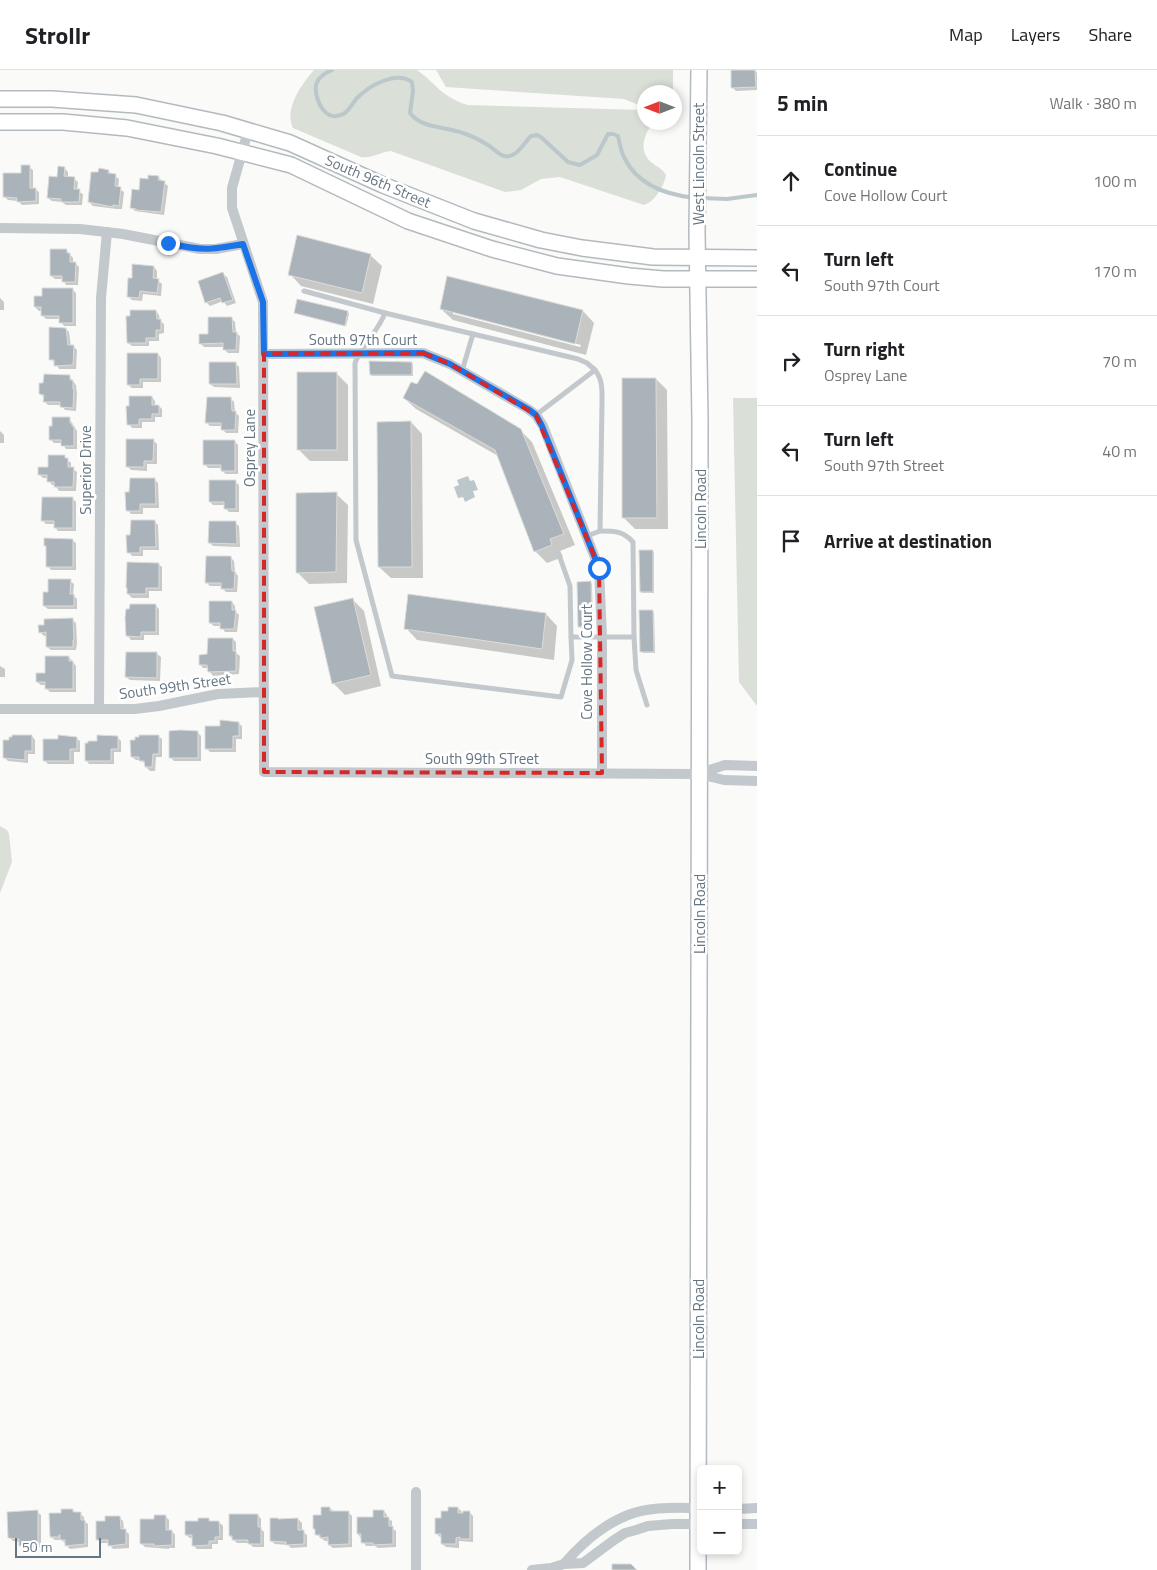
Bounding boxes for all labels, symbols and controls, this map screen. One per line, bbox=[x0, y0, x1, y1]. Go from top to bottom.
text: Strollr bbox=[25, 17, 90, 53]
text: Map bbox=[949, 21, 983, 48]
text: Layers bbox=[1011, 21, 1060, 48]
text: Share bbox=[1088, 21, 1132, 48]
north arrow bbox=[637, 85, 682, 130]
text: 5 min bbox=[777, 87, 828, 119]
text: Walk · 380 m bbox=[1049, 91, 1137, 115]
street label: West Lincoln Street bbox=[687, 102, 710, 225]
street label: South 96th Street bbox=[322, 148, 435, 214]
text: Continue bbox=[824, 154, 897, 183]
icon: ahead bbox=[777, 167, 805, 195]
text: 100 m bbox=[1093, 169, 1137, 193]
text: Cove Hollow Court bbox=[824, 183, 947, 207]
route end bbox=[157, 232, 180, 255]
text: Turn left bbox=[824, 244, 894, 273]
icon: left bbox=[777, 257, 805, 285]
text: 170 m bbox=[1093, 259, 1137, 283]
text: South 97th Court bbox=[824, 273, 940, 297]
street label: South 97th Court bbox=[309, 328, 418, 351]
text: Turn right bbox=[824, 334, 905, 363]
icon: right bbox=[777, 347, 805, 375]
text: 70 m bbox=[1102, 349, 1137, 373]
text: Osprey Lane bbox=[824, 363, 907, 387]
street label: Osprey Lane bbox=[238, 409, 261, 487]
text: Turn left bbox=[824, 424, 894, 453]
street label: Superior Drive bbox=[74, 425, 97, 515]
icon: left bbox=[777, 437, 805, 465]
text: 40 m bbox=[1102, 439, 1137, 463]
text: South 97th Street bbox=[824, 453, 944, 477]
street label: Lincoln Road bbox=[689, 469, 712, 549]
text: Arrive at destination bbox=[824, 526, 992, 555]
icon: arrive bbox=[777, 527, 805, 555]
route start bbox=[588, 557, 611, 580]
street label: Cove Hollow Court bbox=[575, 603, 598, 720]
street label: South 99th Street bbox=[118, 667, 233, 705]
street label: South 99th STreet bbox=[425, 747, 540, 770]
street label: Lincoln Road bbox=[688, 874, 711, 954]
street label: Lincoln Road bbox=[687, 1279, 710, 1359]
map controls bbox=[697, 1465, 742, 1555]
button: + bbox=[697, 1465, 742, 1510]
button: − bbox=[697, 1510, 742, 1555]
scale bar bbox=[15, 1535, 101, 1558]
text: 50 m bbox=[22, 1536, 52, 1557]

